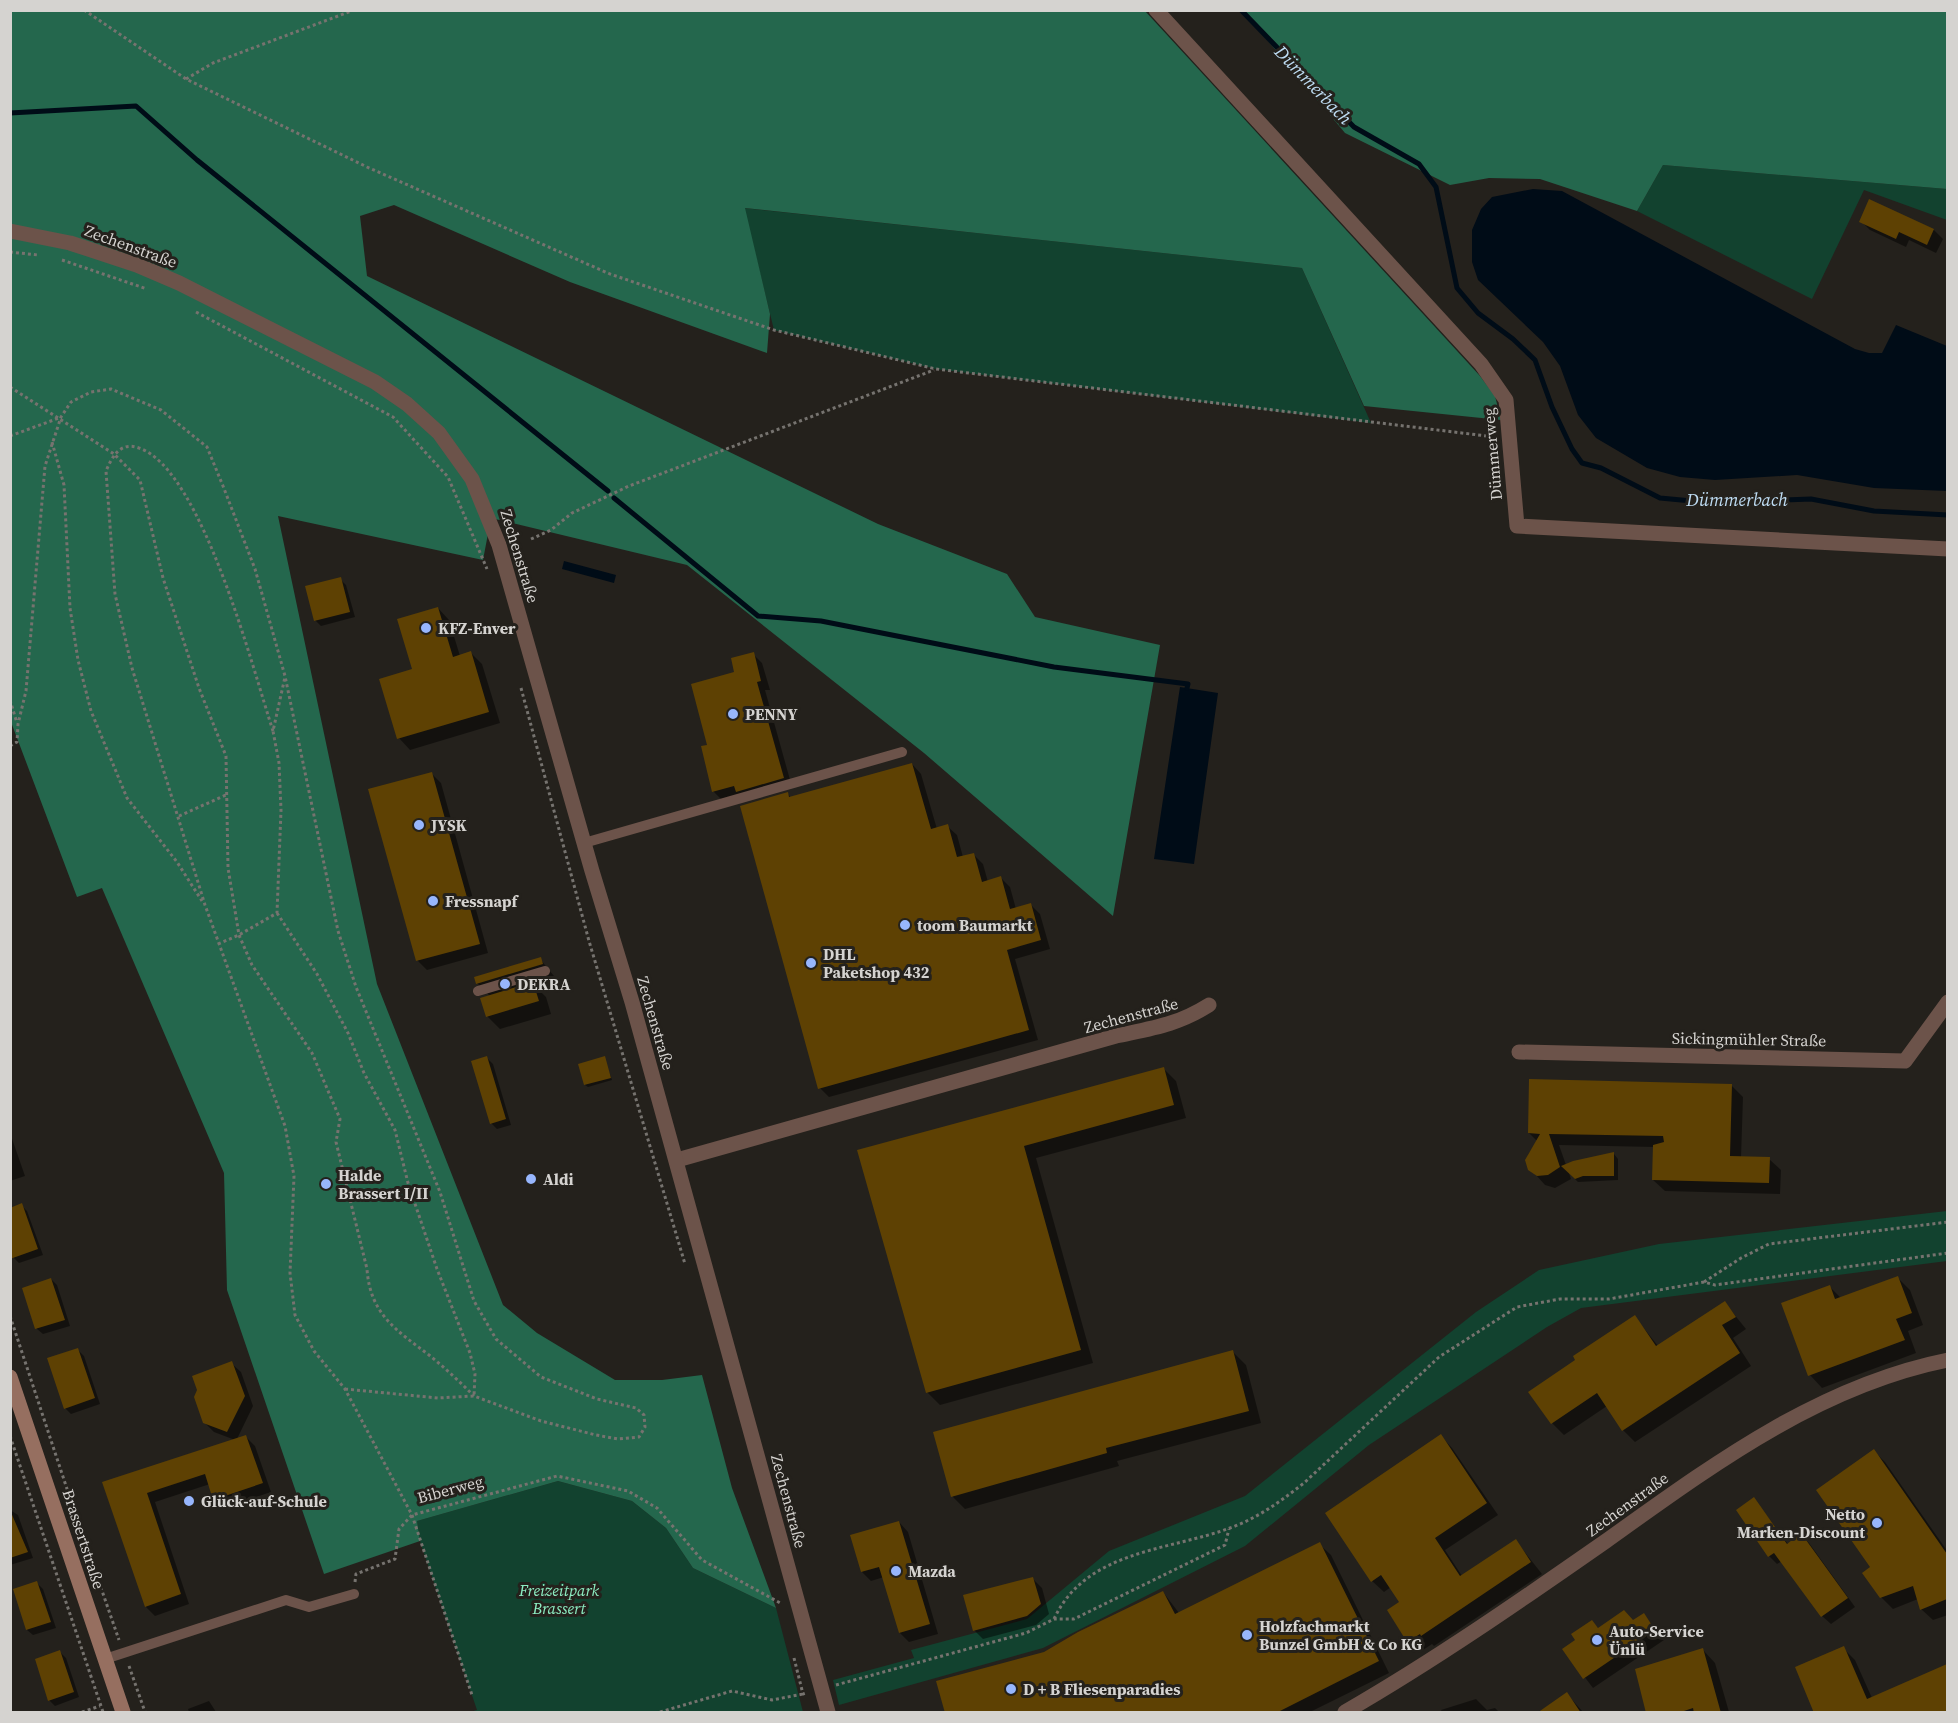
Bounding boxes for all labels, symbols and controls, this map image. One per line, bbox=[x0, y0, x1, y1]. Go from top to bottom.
water label: Dümmerbach bbox=[1268, 39, 1358, 130]
street label: Zechenstraße bbox=[82, 219, 180, 273]
street label: Dümmerweg bbox=[1477, 407, 1507, 501]
water label: Dümmerbach bbox=[1685, 487, 1788, 512]
street label: Zechenstraße bbox=[495, 507, 545, 605]
place label: KFZ-Enver bbox=[438, 617, 516, 639]
marker: KFZ-Enver bbox=[419, 621, 433, 635]
place label: PENNY bbox=[745, 703, 797, 725]
marker: PENNY bbox=[726, 707, 740, 721]
place label: JYSK bbox=[430, 814, 468, 836]
marker: JYSK bbox=[412, 818, 426, 832]
place label: Fressnapf bbox=[445, 890, 519, 912]
marker: Fressnapf bbox=[426, 894, 440, 908]
place label: toom Baumarkt bbox=[917, 914, 1033, 936]
marker: toom Baumarkt bbox=[898, 918, 912, 932]
place label: DHL Paketshop 432 bbox=[823, 943, 930, 983]
marker: DHL Paketshop 432 bbox=[804, 956, 818, 970]
place label: DEKRA bbox=[517, 973, 571, 995]
street label: Zechenstraße bbox=[632, 974, 680, 1072]
marker: DEKRA bbox=[498, 977, 512, 991]
street label: Zechenstraße bbox=[1082, 992, 1180, 1038]
street label: Sickingmühler Straße bbox=[1672, 1027, 1826, 1051]
place label: Halde Brassert I/II bbox=[338, 1164, 428, 1204]
place label: Aldi bbox=[543, 1168, 574, 1190]
marker: Aldi bbox=[524, 1172, 538, 1186]
marker: Halde Brassert I/II bbox=[319, 1177, 333, 1191]
street label: Zechenstraße bbox=[766, 1452, 812, 1550]
street label: Zechenstraße bbox=[1581, 1467, 1673, 1541]
street label: Biberweg bbox=[415, 1470, 485, 1508]
street label: Brassertstraße bbox=[58, 1486, 110, 1592]
place label: Glück-auf-Schule bbox=[201, 1490, 327, 1512]
marker: Glück-auf-Schule bbox=[182, 1494, 196, 1508]
place label: Netto Marken-Discount bbox=[1737, 1503, 1865, 1543]
marker: Netto Marken-Discount bbox=[1870, 1516, 1884, 1530]
place label: Mazda bbox=[908, 1560, 956, 1582]
marker: Mazda bbox=[889, 1564, 903, 1578]
park label: Freizeitpark Brassert bbox=[518, 1579, 599, 1619]
place label: Holzfachmarkt Bunzel GmbH & Co KG bbox=[1259, 1615, 1422, 1655]
place label: Auto-Service Ünlü bbox=[1609, 1620, 1704, 1660]
marker: Holzfachmarkt Bunzel GmbH & Co KG bbox=[1240, 1628, 1254, 1642]
marker: Auto-Service Ünlü bbox=[1590, 1633, 1604, 1647]
place label: D + B Fliesenparadies bbox=[1023, 1678, 1181, 1700]
marker: D + B Fliesenparadies bbox=[1004, 1682, 1018, 1696]

